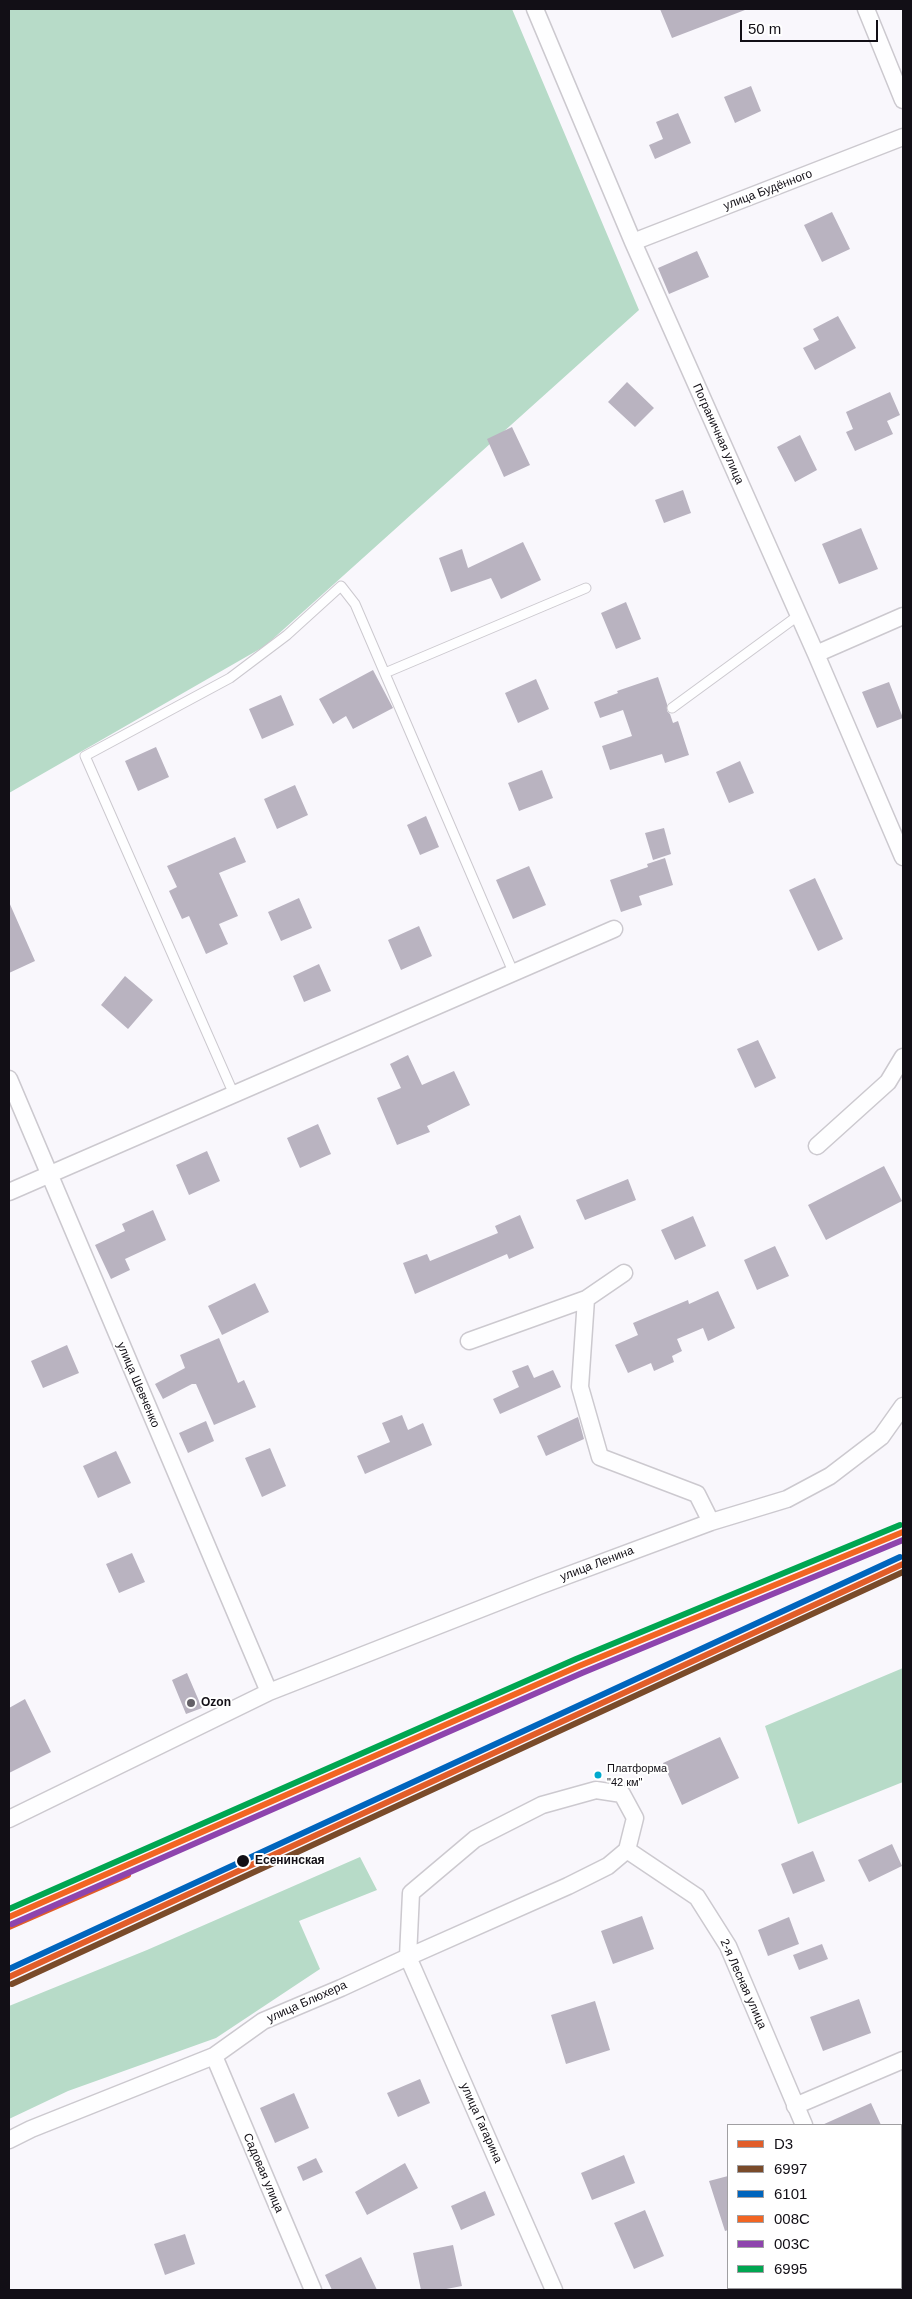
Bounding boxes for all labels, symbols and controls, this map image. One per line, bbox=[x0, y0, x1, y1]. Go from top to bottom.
scale bar bbox=[742, 10, 880, 42]
text: 50 m bbox=[748, 20, 781, 37]
street label: улица Будённого bbox=[722, 166, 814, 214]
street label: Пограничная улица bbox=[689, 381, 747, 487]
street label: улица Шевченко bbox=[114, 1340, 162, 1430]
street label: улица Ленина bbox=[558, 1543, 636, 1585]
place label: Ozon bbox=[201, 1696, 231, 1710]
marker: Ozon bbox=[185, 1697, 197, 1709]
place label: Платформа "42 км" bbox=[607, 1762, 667, 1788]
marker: Платформа "42 км" bbox=[593, 1770, 603, 1780]
marker: Есенинская bbox=[235, 1853, 251, 1869]
place label: Есенинская bbox=[255, 1854, 325, 1868]
street label: 2-я Лесная улица bbox=[717, 1937, 769, 2031]
street label: улица Блюхера bbox=[265, 1978, 349, 2026]
street label: улица Гагарина bbox=[457, 2081, 505, 2165]
legend bbox=[727, 2124, 902, 2289]
street label: Садовая улица bbox=[240, 2131, 286, 2215]
text: D3 bbox=[774, 2135, 793, 2152]
text: 6997 bbox=[774, 2160, 807, 2177]
text: 6101 bbox=[774, 2185, 807, 2202]
text: 008С bbox=[774, 2210, 810, 2227]
text: 003С bbox=[774, 2235, 810, 2252]
text: 6995 bbox=[774, 2260, 807, 2277]

